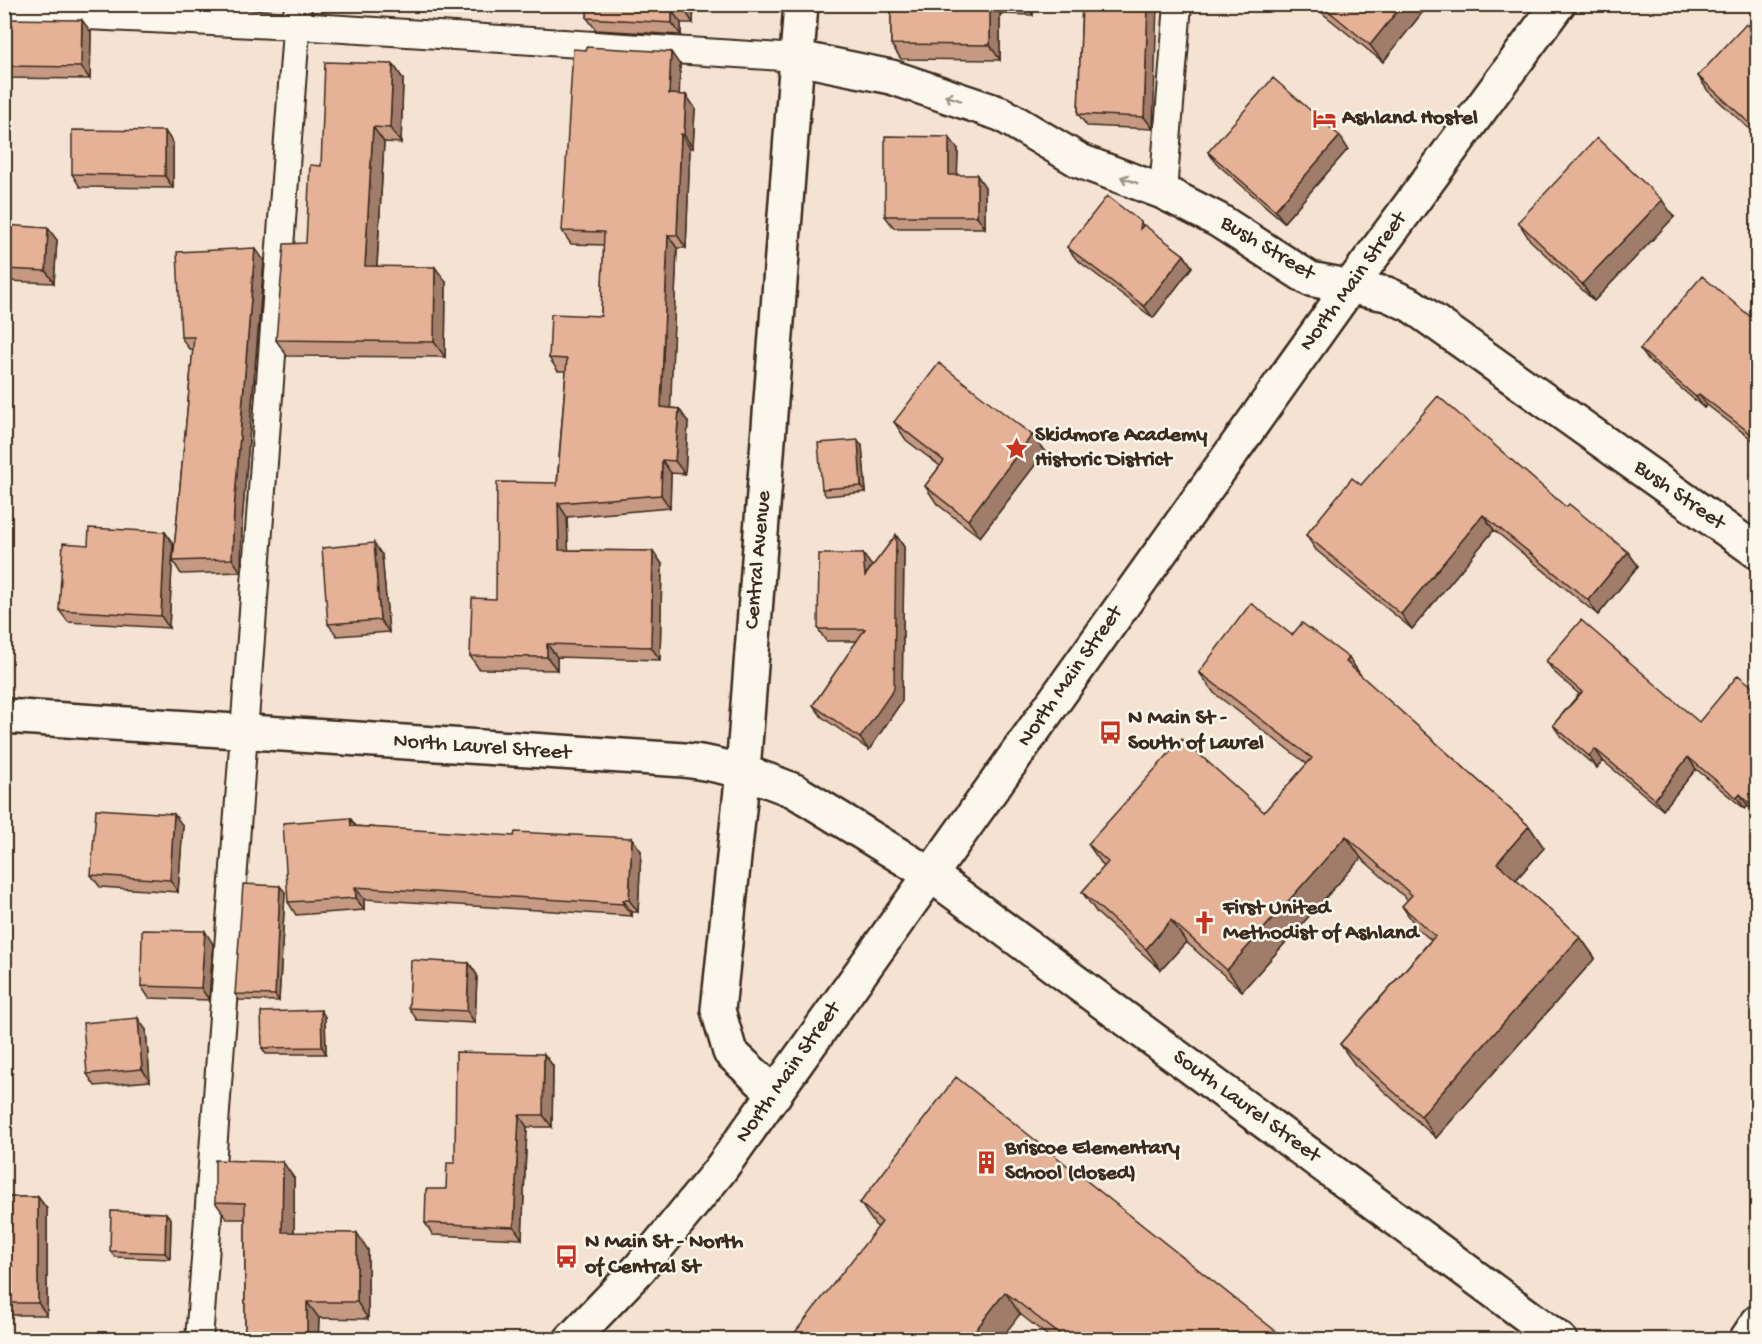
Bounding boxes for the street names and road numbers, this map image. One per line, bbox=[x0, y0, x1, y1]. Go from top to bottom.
street label: North Main Street bbox=[1295, 206, 1415, 357]
street label: Bush Street bbox=[1214, 210, 1321, 288]
street label: Bush Street bbox=[1628, 455, 1731, 538]
street label: Central Avenue bbox=[740, 489, 778, 630]
street label: North Main Street bbox=[1013, 600, 1130, 753]
street label: North Laurel Street bbox=[392, 729, 574, 767]
street label: North Main Street bbox=[731, 996, 848, 1149]
street label: South Laurel Street bbox=[1167, 1045, 1327, 1171]

